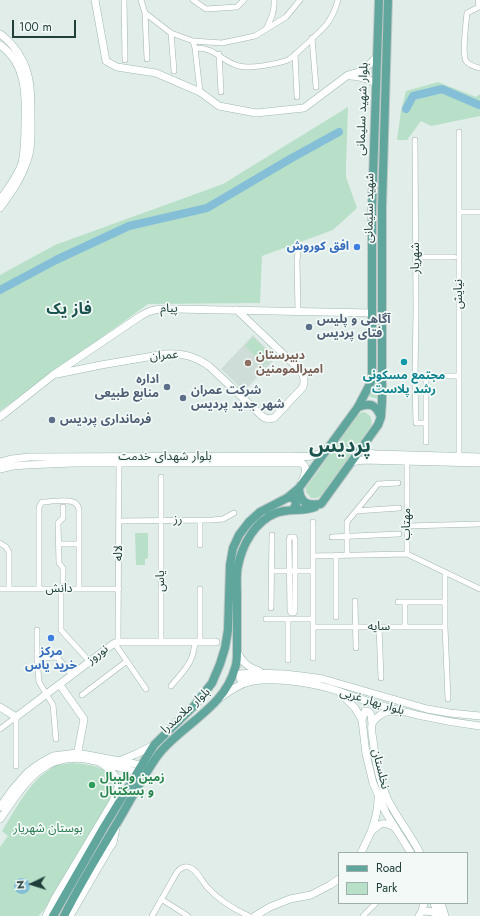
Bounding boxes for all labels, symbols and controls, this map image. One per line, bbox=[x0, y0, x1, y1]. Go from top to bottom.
scale bar bbox=[14, 12, 78, 38]
text: 100 m bbox=[19, 18, 52, 36]
street label: بلوار شهید سلیمانی bbox=[354, 62, 372, 156]
street label: شهید سلیمانی bbox=[362, 173, 378, 243]
place label: افق کوروش bbox=[287, 240, 349, 254]
marker: افق کوروش bbox=[352, 242, 362, 252]
street label: شهریار bbox=[409, 242, 423, 274]
street label: نیایش bbox=[452, 279, 466, 309]
district label: فاز یک bbox=[46, 300, 92, 320]
street label: پیام bbox=[160, 302, 178, 316]
place label: آگاهی و پلیس فتای پردیس bbox=[317, 313, 391, 341]
marker: آگاهی و پلیس فتای پردیس bbox=[304, 322, 314, 332]
street label: عمران bbox=[149, 348, 179, 364]
place label: دبیرستان امیرالمومنین bbox=[256, 349, 323, 377]
marker: مجتمع مسکونی رشد پلاست bbox=[399, 357, 409, 367]
marker: دبیرستان امیرالمومنین bbox=[243, 358, 253, 368]
place label: مجتمع مسکونی رشد پلاست bbox=[363, 369, 445, 397]
place label: اداره منابع طبیعی bbox=[95, 373, 159, 401]
marker: اداره منابع طبیعی bbox=[162, 382, 172, 392]
place label: شرکت عمران شهر جدید پردیس bbox=[191, 384, 285, 412]
marker: شرکت عمران شهر جدید پردیس bbox=[178, 393, 188, 403]
place label: فرمانداری پردیس bbox=[60, 413, 151, 427]
marker: فرمانداری پردیس bbox=[47, 415, 57, 425]
district label: پردیس bbox=[309, 435, 371, 459]
street label: بلوار شهدای خدمت bbox=[118, 450, 212, 464]
street label: مهتاب bbox=[400, 508, 414, 540]
street label: رز bbox=[174, 513, 182, 527]
street label: لاله bbox=[112, 545, 126, 561]
street label: یاس bbox=[154, 570, 168, 592]
street label: دانش bbox=[45, 582, 73, 596]
street label: سایه bbox=[368, 620, 390, 634]
marker: مرکز خرید یاس bbox=[46, 633, 56, 643]
street label: نوروز bbox=[84, 642, 112, 668]
place label: مرکز خرید یاس bbox=[25, 645, 77, 673]
street label: بلوار ملاصدرا bbox=[159, 685, 213, 737]
street label: بلوار بهار غربی bbox=[338, 685, 406, 719]
street label: نخلستان bbox=[368, 747, 392, 791]
place label: زمین والیبال و بسکتبال bbox=[100, 771, 165, 799]
marker: زمین والیبال و بسکتبال bbox=[87, 780, 97, 790]
park label: بوستان شهریار bbox=[13, 822, 83, 836]
legend bbox=[338, 852, 468, 904]
text: Road bbox=[376, 859, 402, 877]
north arrow bbox=[12, 864, 52, 904]
text: Park bbox=[376, 879, 397, 897]
text: N bbox=[12, 880, 28, 890]

